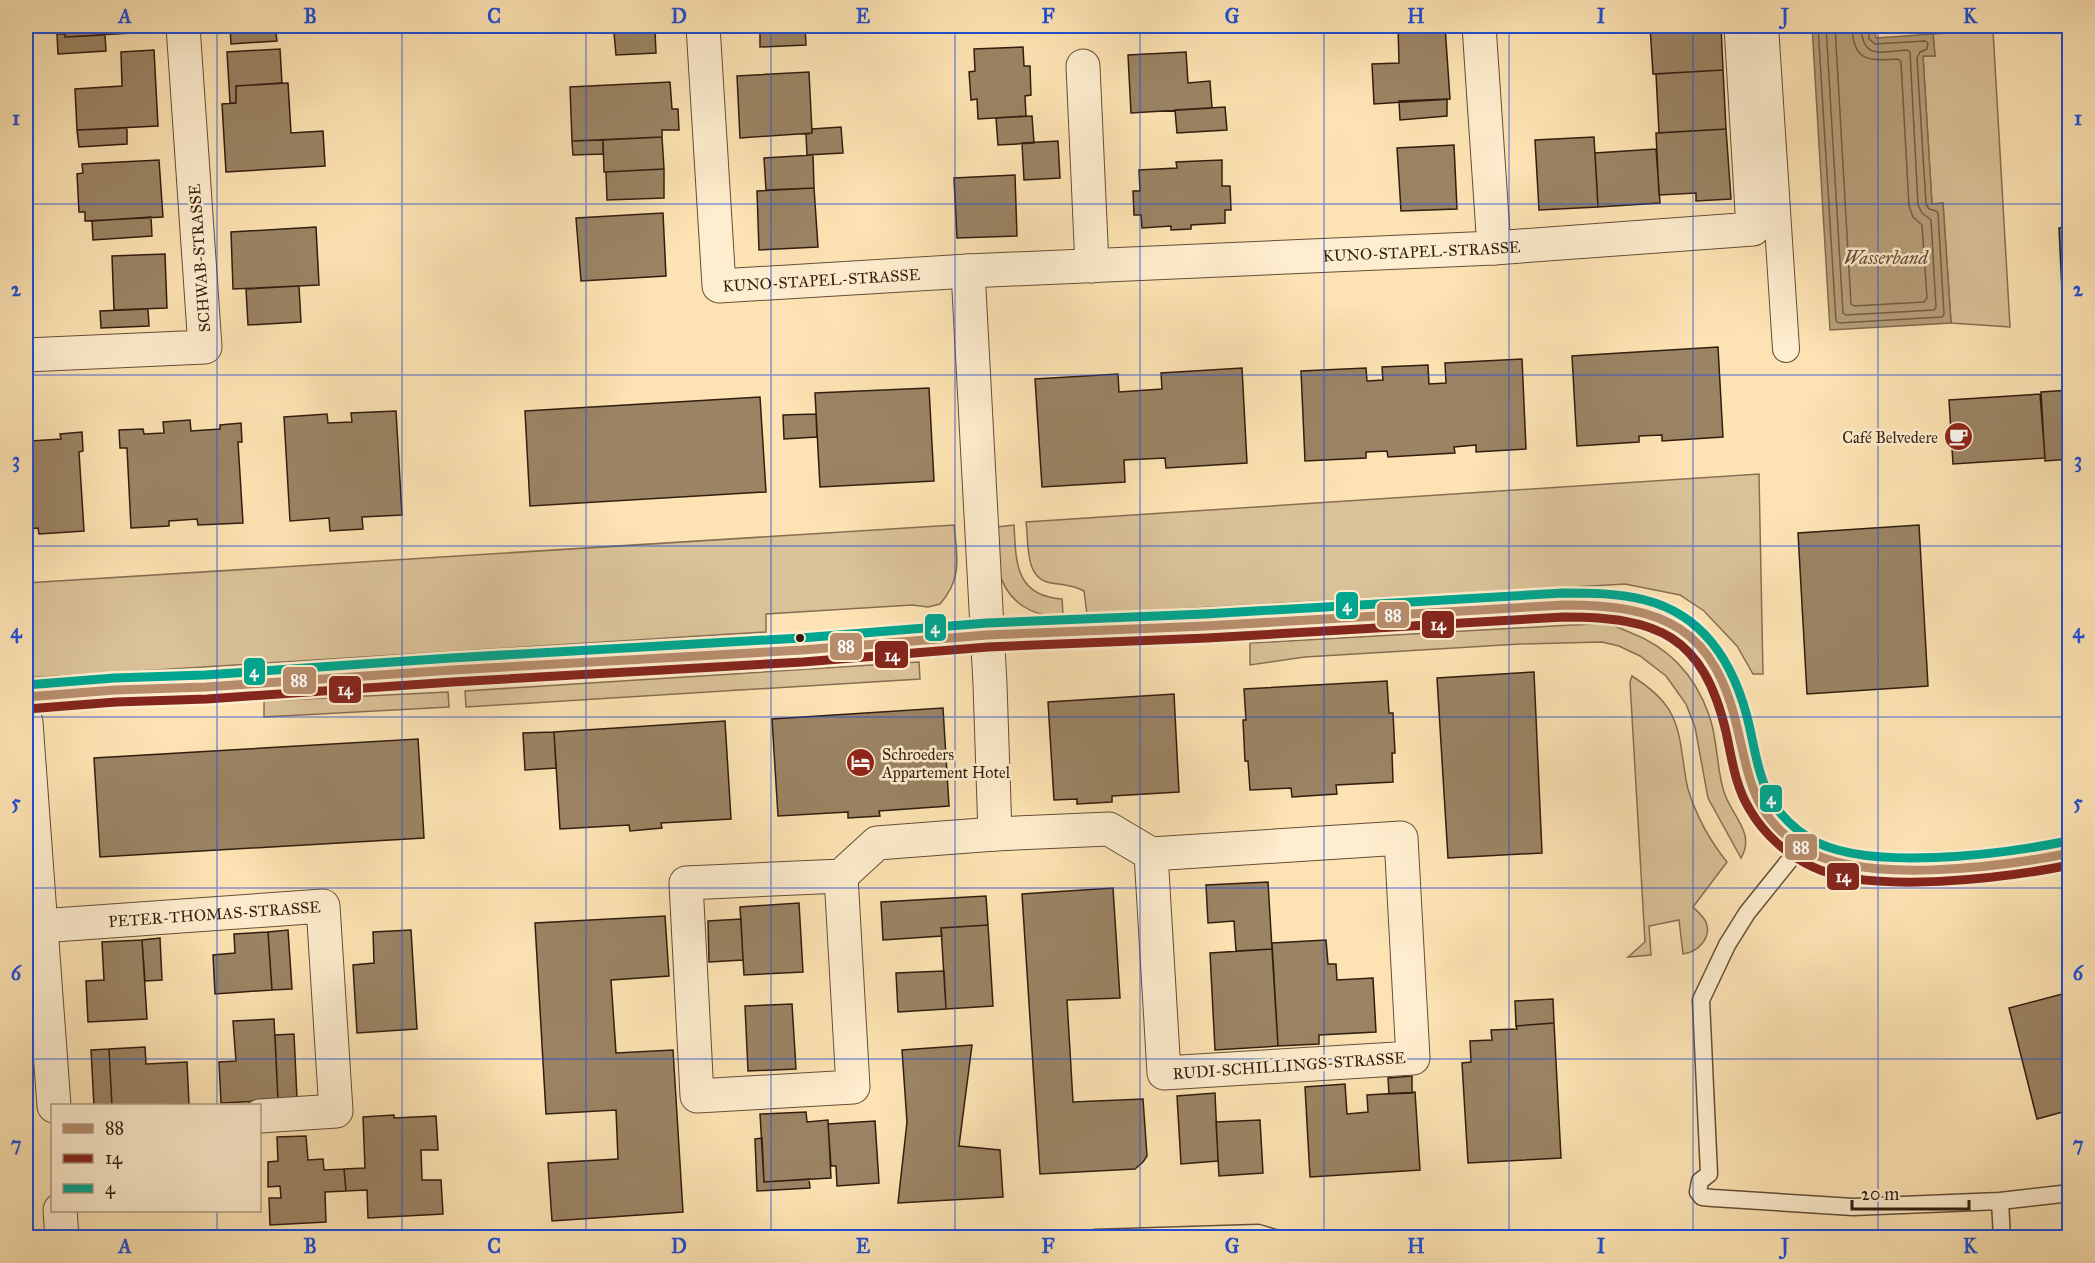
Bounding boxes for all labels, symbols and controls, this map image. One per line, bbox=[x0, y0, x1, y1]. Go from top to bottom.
text: A bbox=[116, 4, 132, 28]
text: B bbox=[303, 4, 317, 28]
text: C bbox=[487, 4, 501, 28]
text: D bbox=[671, 4, 687, 28]
text: E bbox=[856, 4, 871, 28]
text: F bbox=[1041, 4, 1055, 28]
text: G bbox=[1225, 4, 1240, 28]
text: H bbox=[1407, 4, 1425, 28]
text: I bbox=[1597, 4, 1606, 28]
text: J bbox=[1778, 4, 1790, 30]
text: K bbox=[1963, 4, 1978, 28]
text: 1 bbox=[12, 106, 20, 130]
text: 1 bbox=[2074, 106, 2082, 130]
street label: SCHWAB-STRASSE bbox=[185, 183, 214, 333]
street label: KUNO-STAPEL-STRASSE bbox=[1322, 237, 1521, 265]
water label: Wasserband bbox=[1844, 247, 1930, 269]
street label: KUNO-STAPEL-STRASSE bbox=[722, 265, 921, 296]
text: 2 bbox=[11, 277, 22, 301]
text: 2 bbox=[2073, 277, 2084, 301]
cafe icon: Café Belvedere bbox=[1943, 421, 1975, 453]
place label: Café Belvedere bbox=[1842, 428, 1938, 447]
text: 3 bbox=[12, 448, 20, 473]
text: 3 bbox=[2074, 448, 2082, 473]
line badge: 4 bbox=[1335, 591, 1359, 620]
text: 4 bbox=[1343, 596, 1353, 616]
line badge: 88 bbox=[1376, 601, 1410, 629]
text: 88 bbox=[1384, 606, 1402, 625]
line badge: 14 bbox=[1421, 610, 1455, 639]
line badge: 4 bbox=[924, 613, 947, 642]
text: 14 bbox=[1430, 615, 1447, 635]
text: 4 bbox=[931, 618, 941, 638]
text: 4 bbox=[10, 619, 22, 644]
text: 4 bbox=[2072, 619, 2084, 644]
unlabelled marker bbox=[794, 632, 806, 644]
line badge: 88 bbox=[829, 632, 863, 661]
text: 88 bbox=[837, 637, 855, 656]
line badge: 14 bbox=[874, 640, 909, 669]
text: 14 bbox=[884, 646, 901, 666]
line badge: 4 bbox=[243, 657, 266, 686]
text: 4 bbox=[250, 662, 260, 682]
line badge: 88 bbox=[282, 666, 317, 695]
text: 88 bbox=[290, 671, 308, 690]
line badge: 14 bbox=[328, 675, 362, 704]
text: 14 bbox=[337, 680, 354, 700]
place label: Schroeders Appartement Hotel bbox=[881, 745, 1011, 782]
hotel icon: Schroeders Appartement Hotel bbox=[845, 747, 877, 779]
line badge: 4 bbox=[1759, 784, 1783, 813]
text: 4 bbox=[1767, 789, 1777, 809]
text: 5 bbox=[11, 790, 21, 814]
text: 5 bbox=[2073, 790, 2083, 814]
line badge: 88 bbox=[1784, 833, 1818, 861]
text: 88 bbox=[1792, 838, 1810, 857]
line badge: 14 bbox=[1826, 862, 1860, 891]
text: 14 bbox=[1835, 867, 1852, 887]
street label: PETER-THOMAS-STRASSE bbox=[108, 897, 321, 931]
text: 6 bbox=[11, 961, 23, 985]
text: 6 bbox=[2073, 961, 2085, 985]
street label: RUDI-SCHILLINGS-STRASSE bbox=[1172, 1048, 1406, 1083]
legend bbox=[51, 1104, 261, 1212]
text: 88 bbox=[105, 1117, 124, 1139]
text: 7 bbox=[11, 1132, 22, 1156]
text: 7 bbox=[2073, 1132, 2084, 1156]
text: 14 bbox=[105, 1147, 123, 1169]
scale bar bbox=[1852, 1173, 1969, 1211]
text: 4 bbox=[105, 1177, 116, 1199]
text: 20 m bbox=[1861, 1183, 1899, 1205]
text: A bbox=[116, 1234, 132, 1258]
text: B bbox=[303, 1234, 317, 1258]
text: C bbox=[487, 1234, 501, 1258]
text: D bbox=[671, 1234, 687, 1258]
text: E bbox=[856, 1234, 871, 1258]
text: F bbox=[1041, 1234, 1055, 1258]
text: G bbox=[1225, 1234, 1240, 1258]
text: H bbox=[1407, 1234, 1425, 1258]
text: I bbox=[1597, 1234, 1606, 1258]
text: J bbox=[1778, 1234, 1790, 1260]
text: K bbox=[1963, 1234, 1978, 1258]

